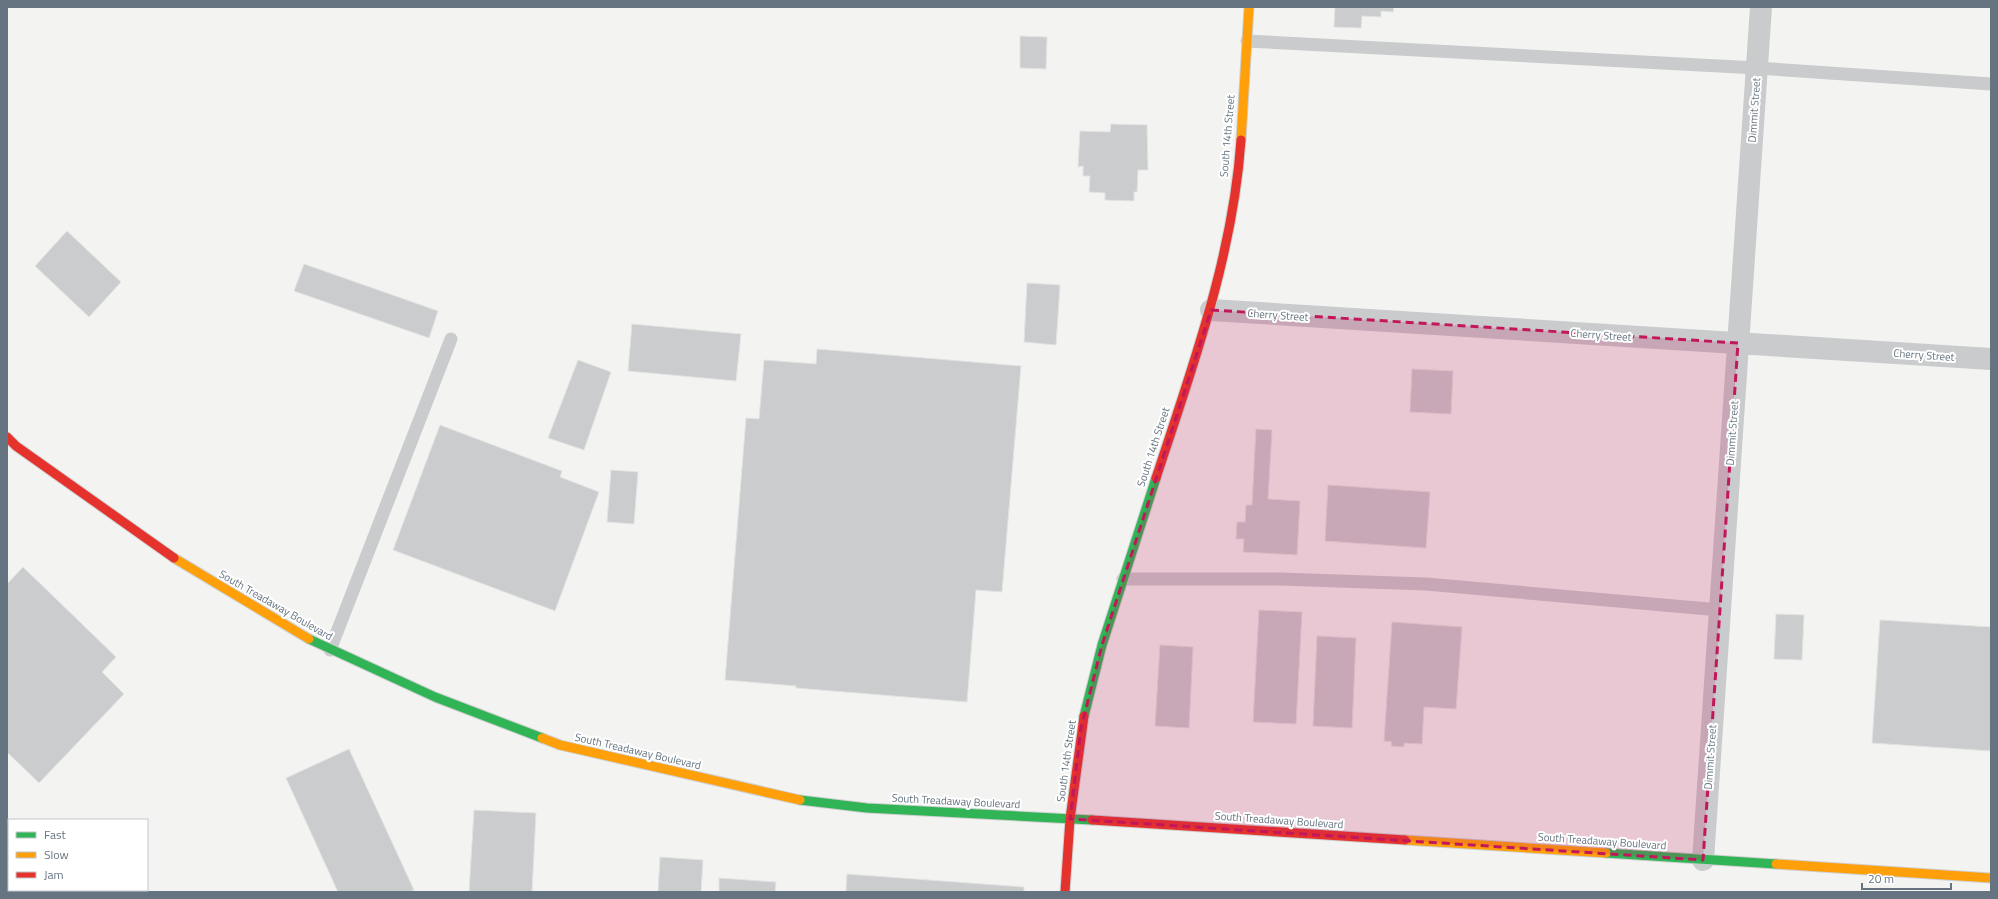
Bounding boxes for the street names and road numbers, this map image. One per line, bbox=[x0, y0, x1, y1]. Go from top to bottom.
street label: Dimmit Street bbox=[1744, 77, 1764, 143]
street label: South 14th Street bbox=[1215, 94, 1239, 178]
street label: Cherry Street bbox=[1247, 305, 1309, 325]
street label: Cherry Street bbox=[1570, 325, 1632, 345]
street label: Cherry Street bbox=[1893, 345, 1955, 365]
street label: Dimmit Street bbox=[1722, 400, 1742, 466]
street label: South 14th Street bbox=[1133, 405, 1173, 489]
street label: South Treadaway Boulevard bbox=[216, 566, 336, 644]
street label: South 14th Street bbox=[1052, 719, 1080, 803]
street label: Dimmit Street bbox=[1700, 724, 1720, 790]
street label: South Treadaway Boulevard bbox=[573, 729, 703, 773]
street label: South Treadaway Boulevard bbox=[891, 790, 1021, 812]
street label: South Treadaway Boulevard bbox=[1214, 808, 1344, 832]
street label: South Treadaway Boulevard bbox=[1537, 829, 1667, 853]

